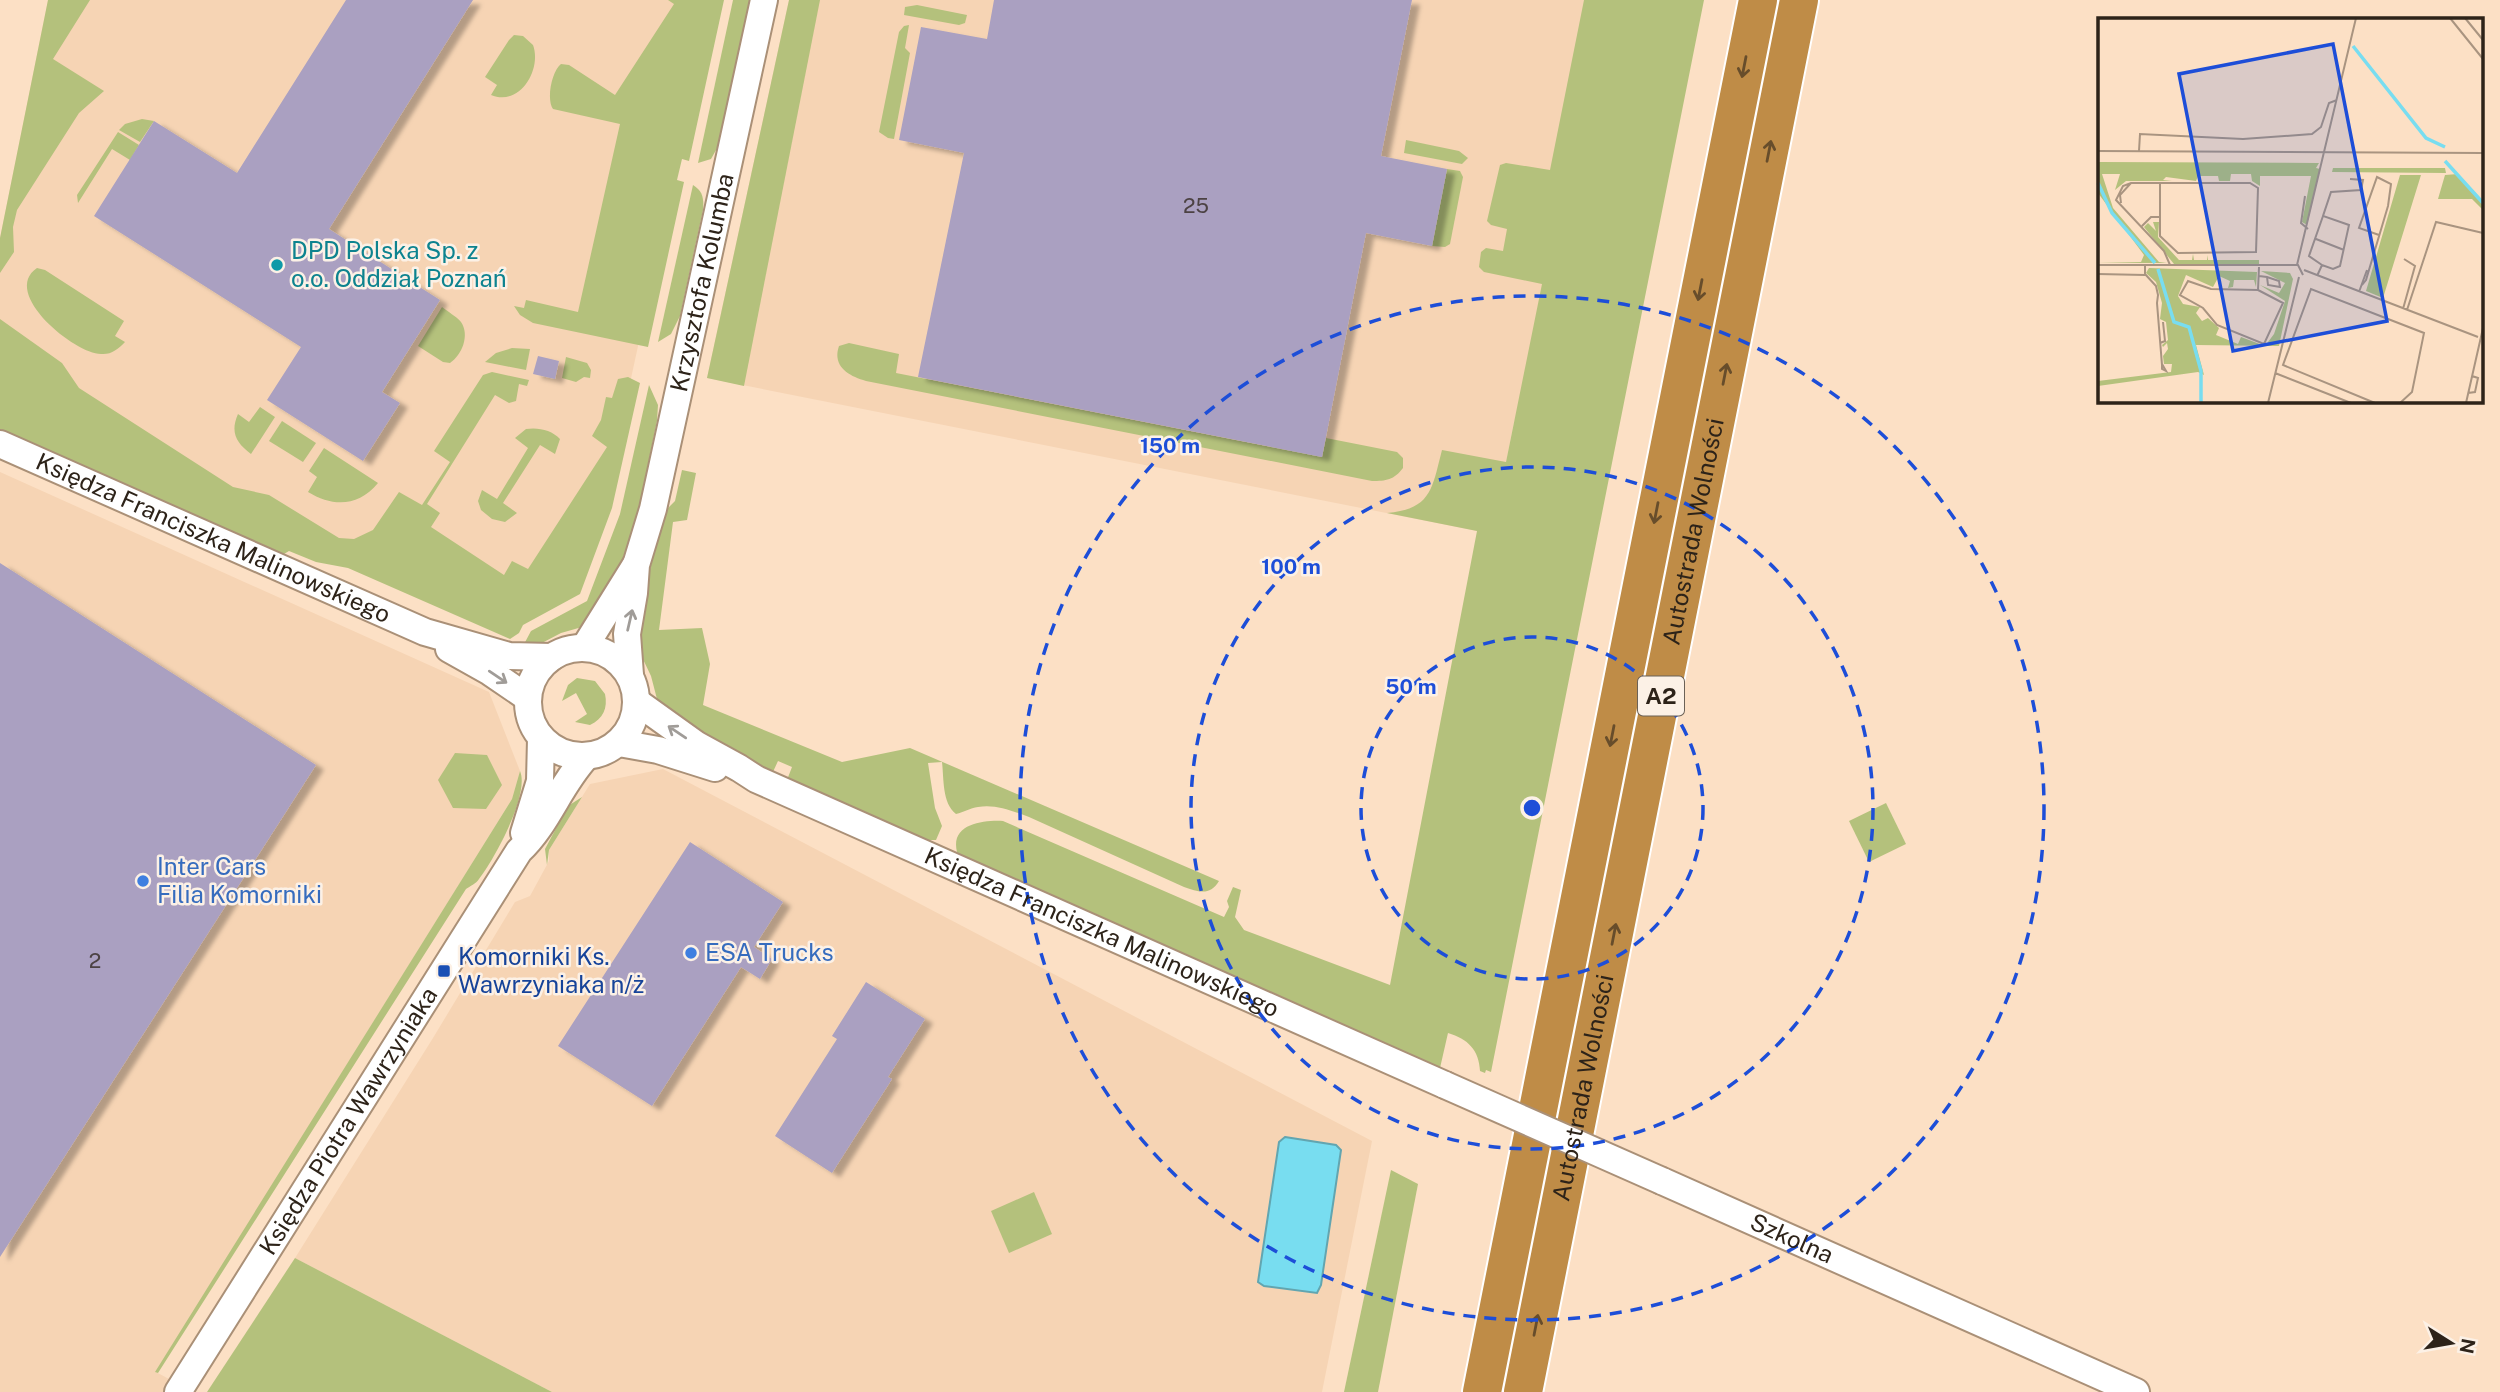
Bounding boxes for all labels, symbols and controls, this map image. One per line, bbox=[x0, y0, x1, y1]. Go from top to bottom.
inset map bbox=[2098, 18, 2482, 402]
one-way arrow bbox=[1737, 55, 1751, 78]
one-way arrow bbox=[1763, 140, 1776, 163]
street label: Krzysztofa Kolumba bbox=[664, 171, 739, 394]
house number: 25 bbox=[1183, 193, 1209, 218]
place label: DPD Polska Sp. z o.o. Oddział Poznań bbox=[291, 236, 507, 292]
marker: DPD Polska Sp. z o.o. Oddział Poznań bbox=[269, 257, 285, 273]
one-way arrow bbox=[1693, 278, 1706, 301]
one-way arrow bbox=[1718, 363, 1732, 386]
street label: Autostrada Wolności bbox=[1656, 416, 1729, 647]
text: 150 m bbox=[1140, 433, 1200, 458]
street label: Księdza Franciszka Malinowskiego bbox=[32, 447, 395, 628]
one-way arrow bbox=[1648, 501, 1662, 524]
text: 100 m bbox=[1261, 554, 1321, 579]
one-way arrow bbox=[623, 609, 637, 632]
one-way arrow bbox=[487, 670, 507, 684]
text: 50 m bbox=[1385, 674, 1437, 699]
road number: A2 bbox=[1638, 676, 1684, 716]
one-way arrow bbox=[668, 724, 687, 739]
one-way arrow bbox=[1604, 724, 1618, 747]
centre of rings bbox=[1520, 796, 1544, 820]
street label: Księdza Franciszka Malinowskiego bbox=[920, 841, 1283, 1022]
place label: Inter Cars Filia Komorniki bbox=[157, 852, 322, 908]
marker: Inter Cars Filia Komorniki bbox=[135, 873, 151, 889]
one-way arrow bbox=[1607, 923, 1621, 946]
place label: ESA Trucks bbox=[705, 938, 834, 966]
place label: Komorniki Ks. Wawrzyniaka n/ż bbox=[458, 942, 644, 998]
marker: ESA Trucks bbox=[683, 945, 699, 961]
house number: 2 bbox=[89, 948, 101, 973]
marker: Komorniki Ks. Wawrzyniaka n/ż bbox=[436, 963, 452, 979]
street label: Autostrada Wolności bbox=[1546, 972, 1618, 1204]
street label: Księdza Piotra Wawrzyniaka bbox=[253, 982, 442, 1260]
street label: Szkolna bbox=[1746, 1207, 1838, 1269]
north arrow bbox=[2416, 1308, 2486, 1378]
one-way arrow bbox=[1530, 1314, 1543, 1337]
text: N bbox=[2455, 1337, 2480, 1356]

